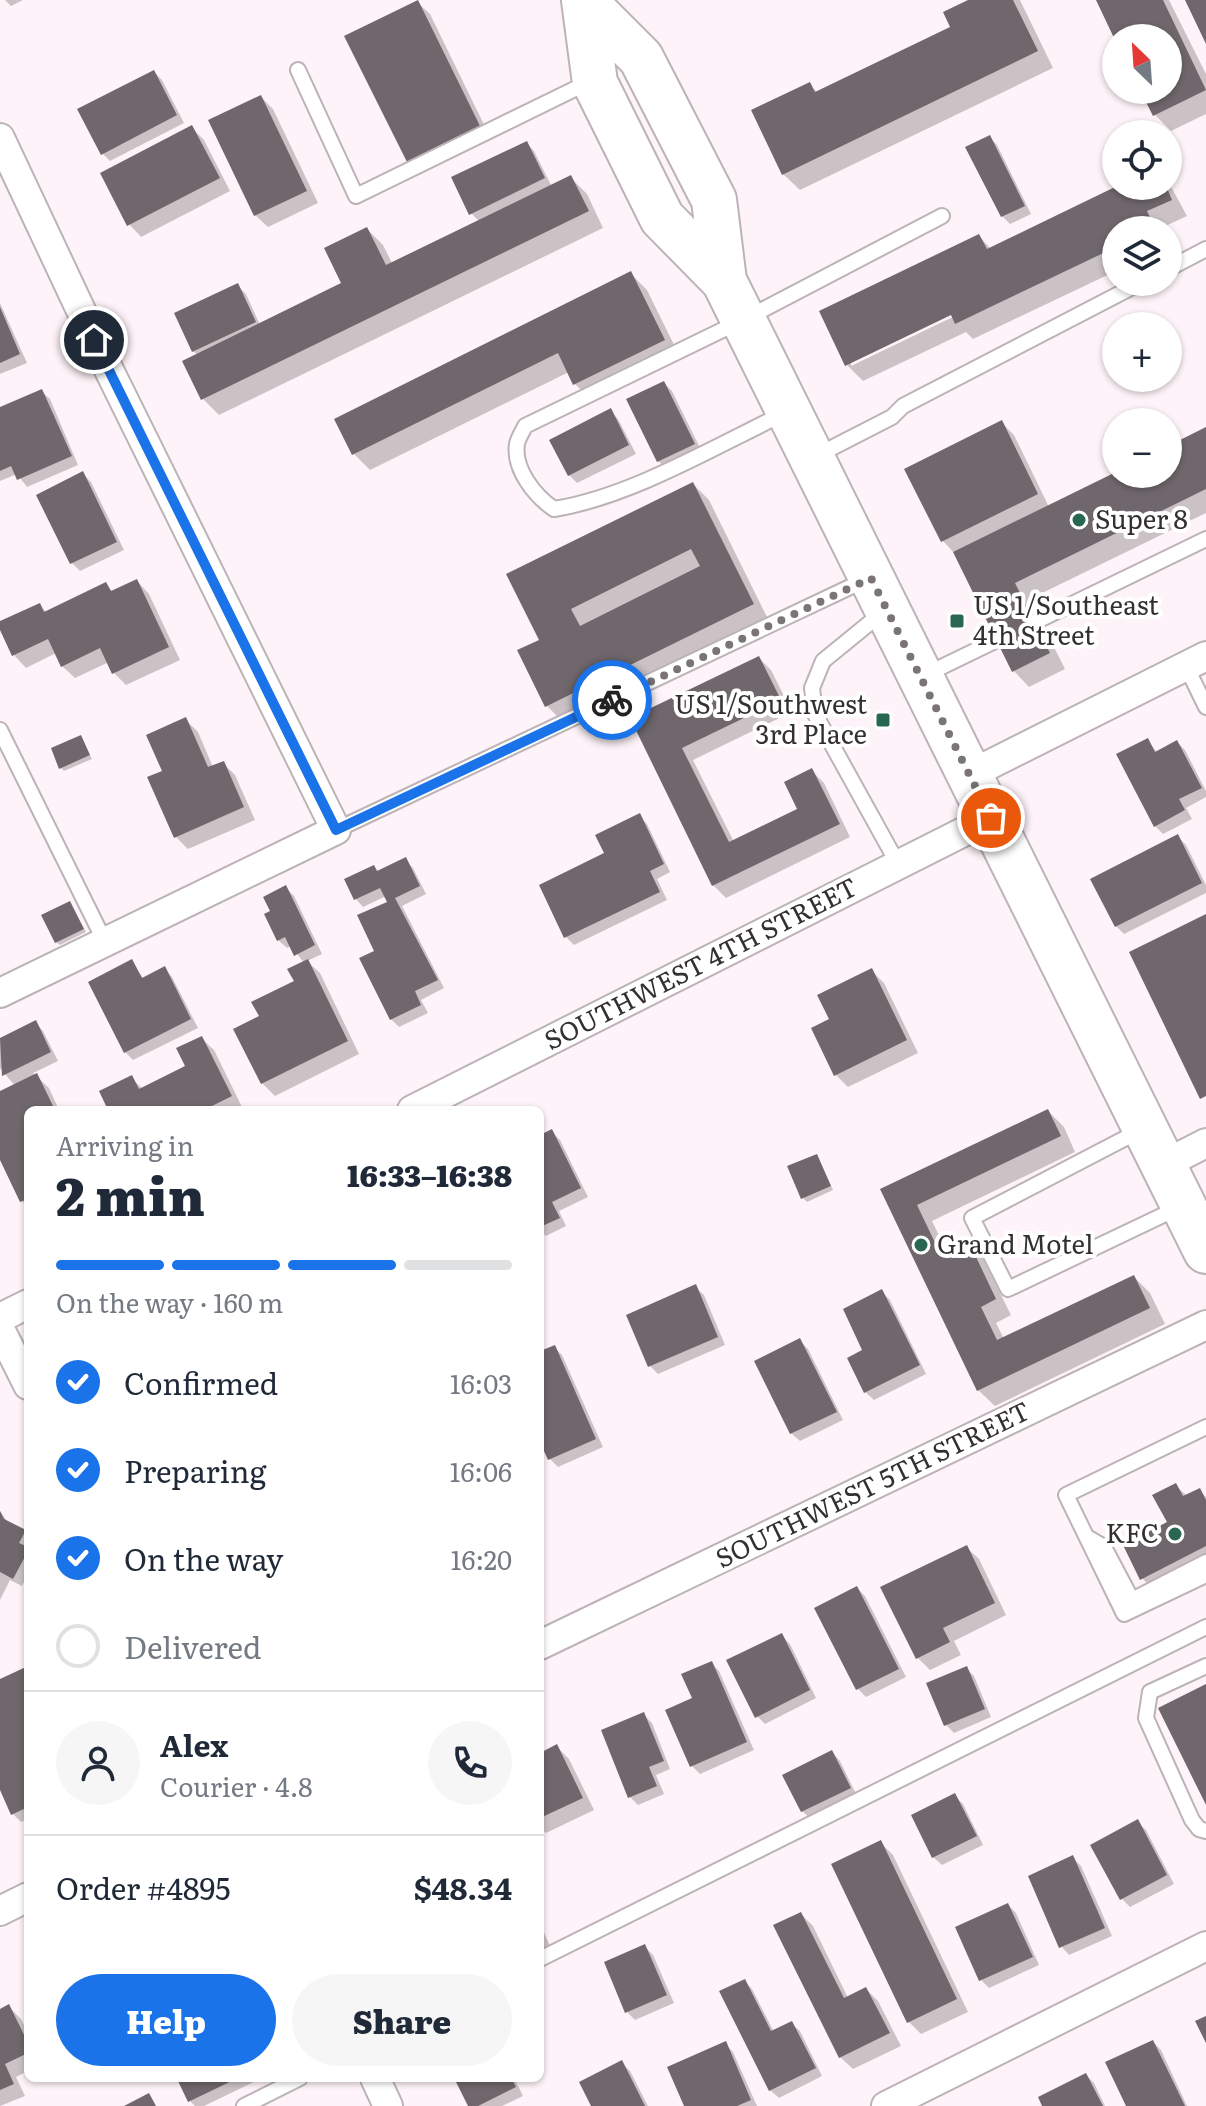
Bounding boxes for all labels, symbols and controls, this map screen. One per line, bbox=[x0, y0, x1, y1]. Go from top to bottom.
north arrow bbox=[1102, 24, 1182, 104]
map controls bbox=[1102, 24, 1182, 488]
button: locate bbox=[1102, 120, 1182, 200]
button: layers bbox=[1102, 216, 1182, 296]
pin bbox=[60, 306, 128, 374]
button: + bbox=[1102, 312, 1182, 392]
icon: home bbox=[72, 318, 116, 362]
button: − bbox=[1102, 408, 1182, 488]
place label: Super 8 bbox=[1095, 498, 1188, 537]
marker: Super 8 bbox=[1070, 511, 1088, 529]
place label: US 1/Southeast 4th Street bbox=[973, 584, 1159, 653]
marker: US 1/Southeast 4th Street bbox=[948, 612, 966, 630]
courier bbox=[572, 660, 652, 740]
icon: bike bbox=[590, 678, 634, 722]
place label: US 1/Southwest 3rd Place bbox=[674, 683, 867, 752]
marker: US 1/Southwest 3rd Place bbox=[874, 711, 892, 729]
pin bbox=[957, 784, 1025, 852]
icon: bag bbox=[969, 796, 1013, 840]
street label: SOUTHWEST 4TH STREET bbox=[536, 866, 863, 1058]
text: Arriving in bbox=[56, 1125, 194, 1164]
text: 16:33–16:38 bbox=[347, 1152, 512, 1196]
text: 2 min bbox=[56, 1155, 205, 1232]
place label: Grand Motel bbox=[937, 1223, 1094, 1262]
marker: Grand Motel bbox=[912, 1236, 930, 1254]
text: On the way · 160 m bbox=[56, 1282, 283, 1321]
icon: check bbox=[56, 1360, 100, 1404]
text: Confirmed bbox=[124, 1360, 278, 1404]
text: 16:03 bbox=[450, 1363, 512, 1402]
street label: SOUTHWEST 5TH STREET bbox=[708, 1389, 1036, 1576]
icon: check bbox=[56, 1448, 100, 1492]
text: Preparing bbox=[124, 1448, 266, 1492]
text: 16:06 bbox=[450, 1451, 512, 1490]
place label: KFC bbox=[1105, 1512, 1159, 1551]
marker: KFC bbox=[1166, 1525, 1184, 1543]
icon: check bbox=[56, 1536, 100, 1580]
text: On the way bbox=[124, 1536, 283, 1580]
text: 16:20 bbox=[451, 1539, 512, 1578]
text: Delivered bbox=[124, 1624, 261, 1668]
button: person bbox=[56, 1721, 140, 1805]
button: phone bbox=[428, 1721, 512, 1805]
text: Alex bbox=[160, 1722, 228, 1766]
text: Courier · 4.8 bbox=[160, 1766, 313, 1805]
text: Order #4895 bbox=[56, 1865, 230, 1909]
text: $48.34 bbox=[414, 1865, 512, 1909]
button: Help bbox=[56, 1974, 276, 2066]
button: Share bbox=[292, 1974, 512, 2066]

